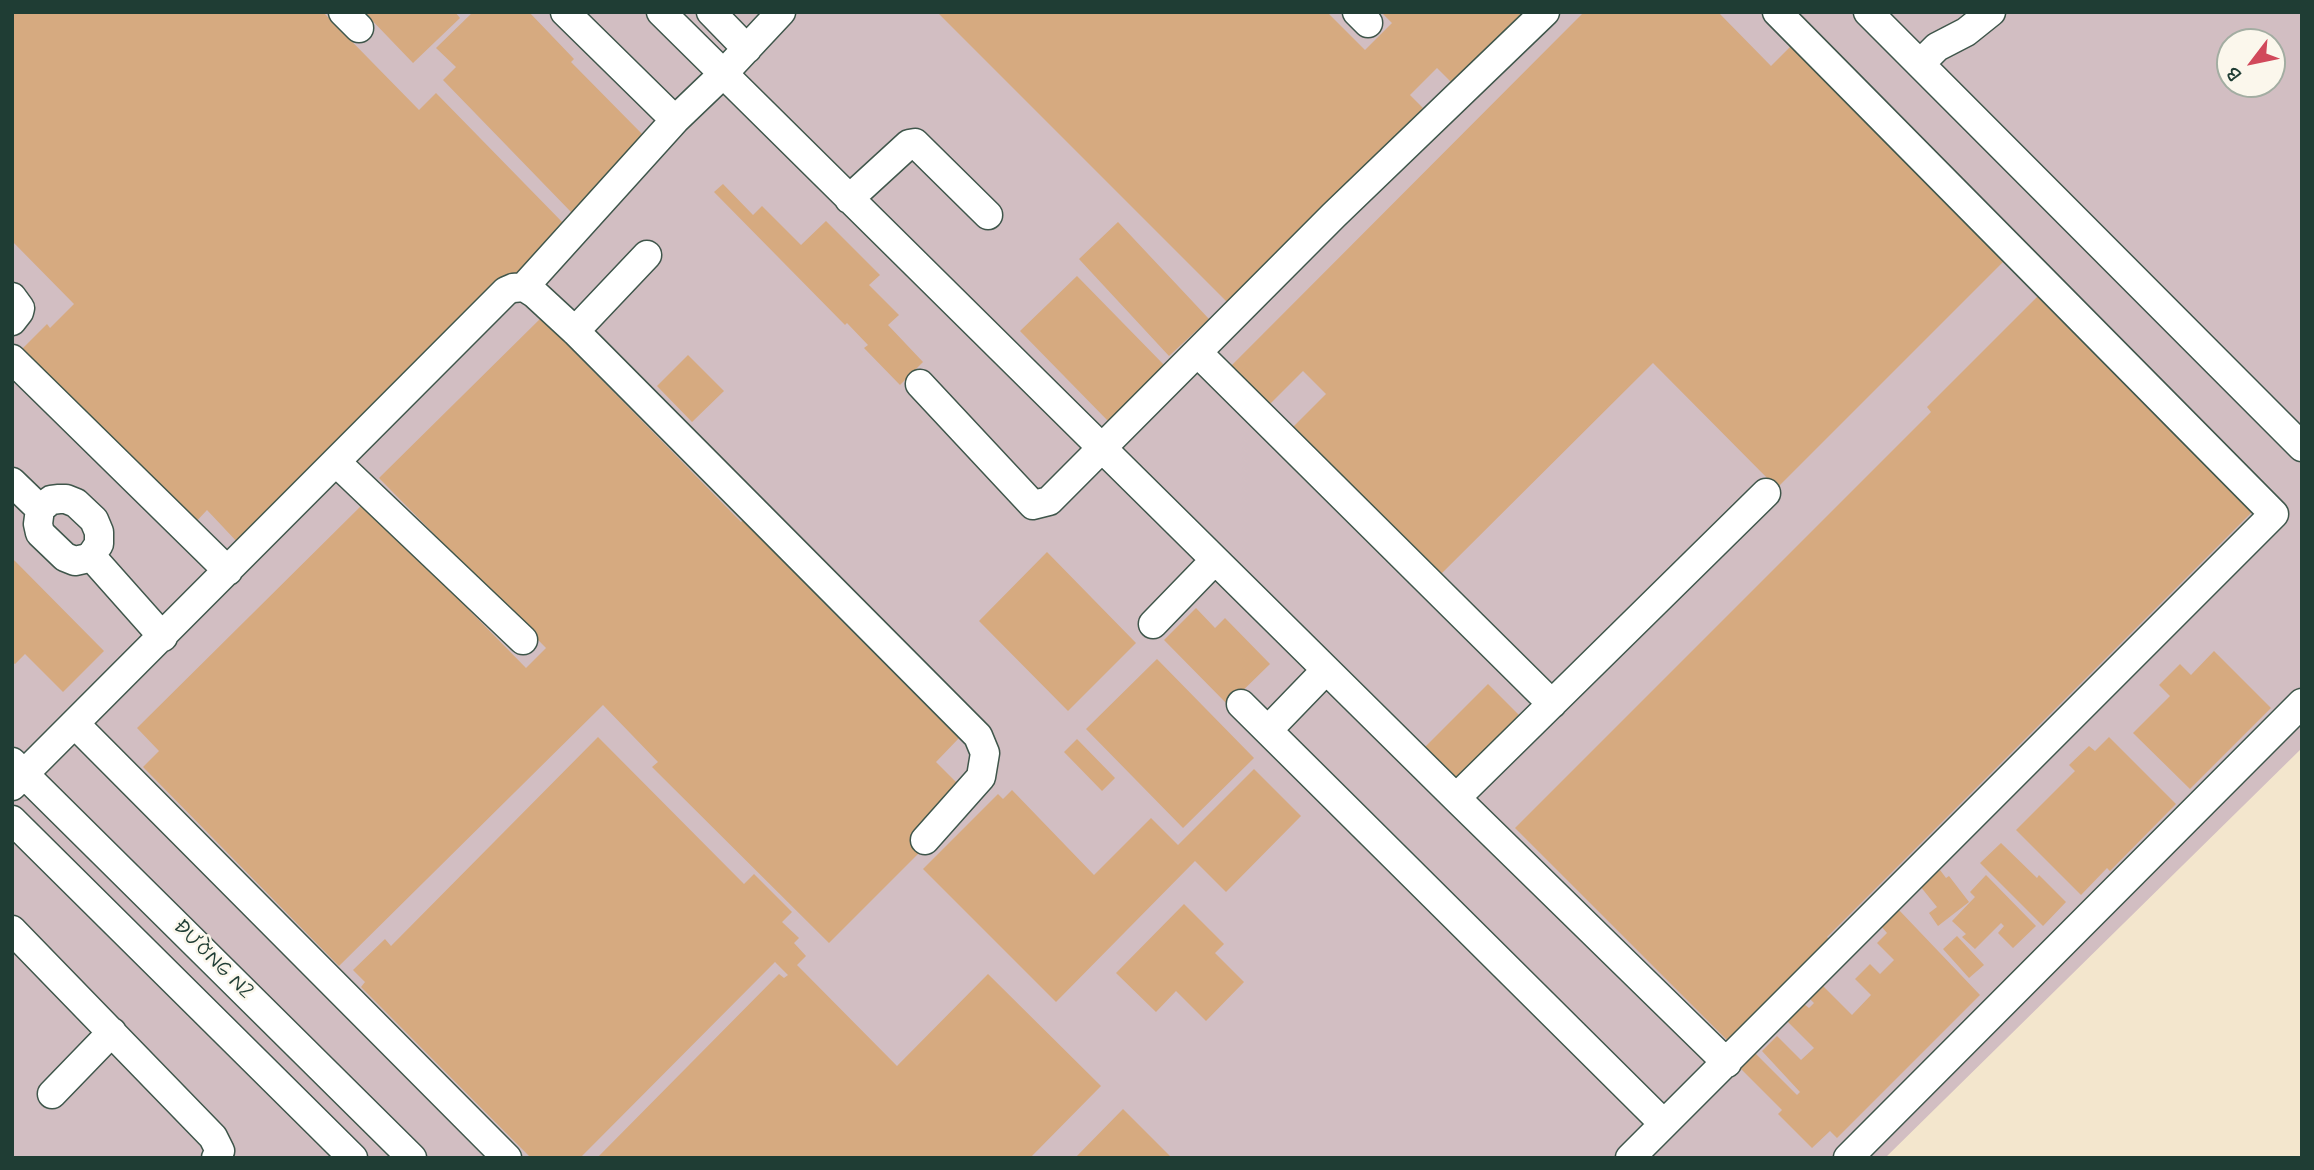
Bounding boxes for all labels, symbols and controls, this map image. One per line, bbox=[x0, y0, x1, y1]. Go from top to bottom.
north arrow bbox=[2216, 28, 2286, 98]
text: B bbox=[2221, 62, 2248, 85]
street label: ĐƯỜNG N2 bbox=[167, 915, 257, 1005]

